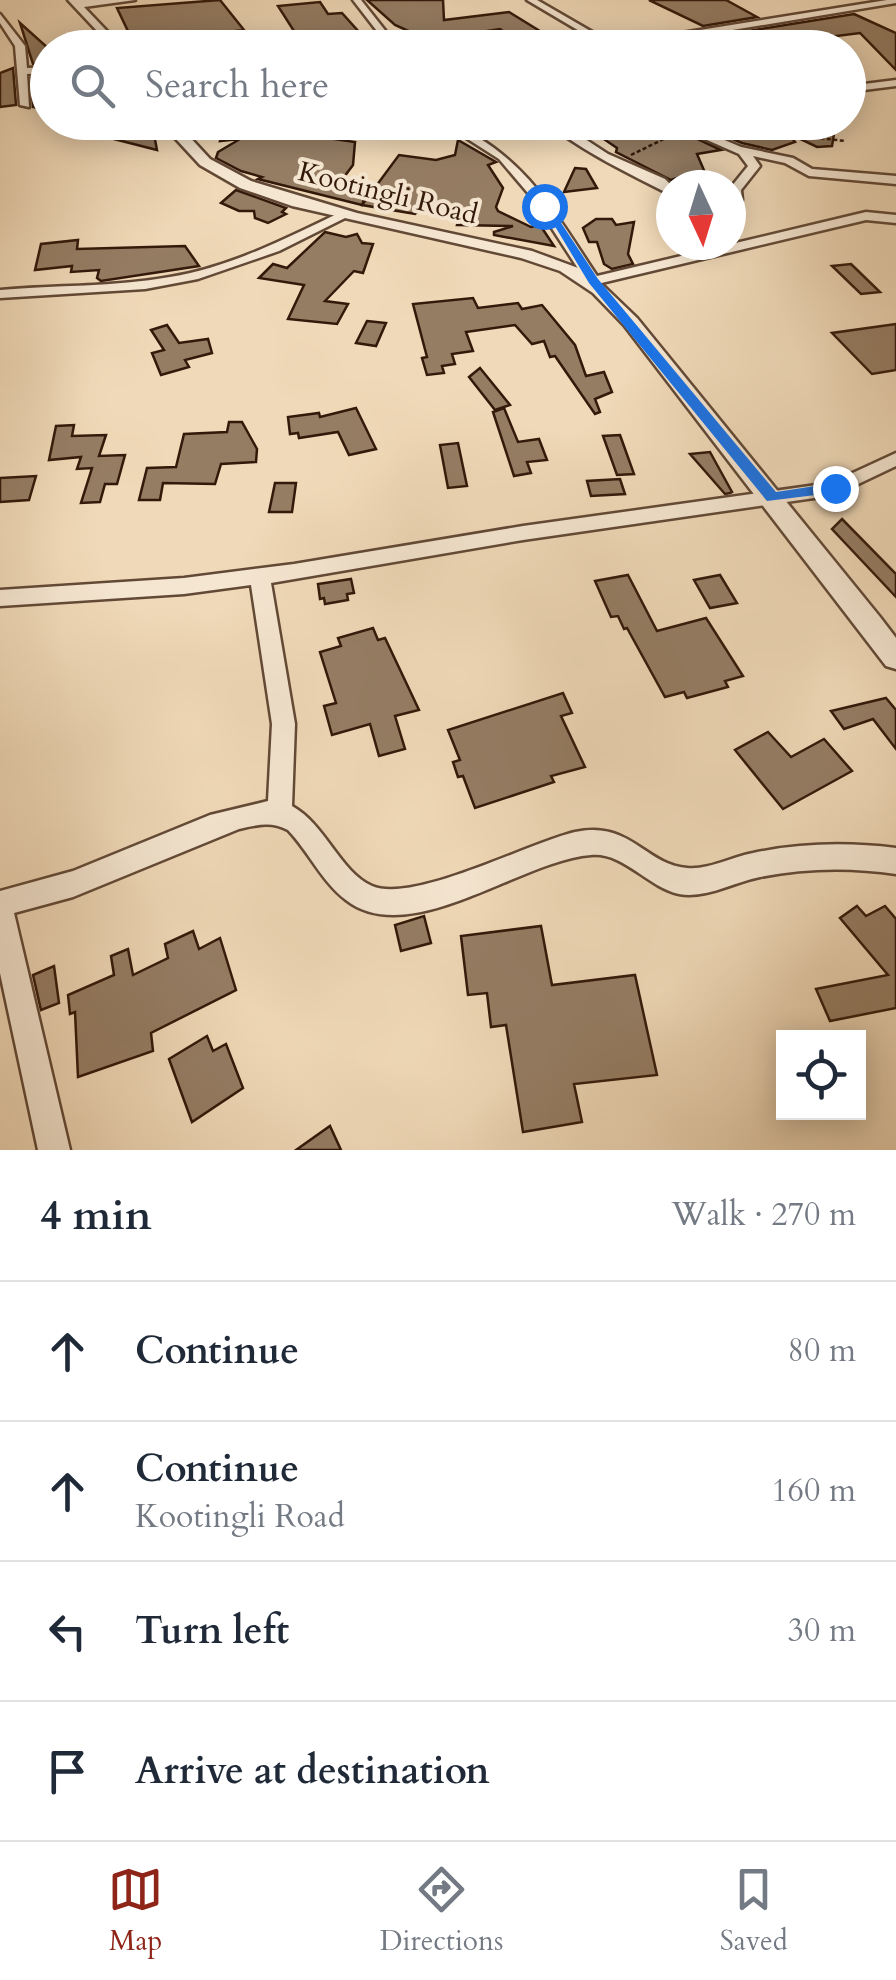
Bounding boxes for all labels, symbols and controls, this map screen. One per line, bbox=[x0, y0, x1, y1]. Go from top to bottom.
search box bbox=[30, 30, 866, 140]
icon: search bbox=[65, 58, 120, 113]
text: Search here bbox=[145, 59, 329, 111]
street label: Kootingli Road bbox=[294, 152, 482, 234]
north arrow bbox=[656, 170, 746, 260]
route start bbox=[522, 184, 568, 230]
route end bbox=[813, 466, 859, 512]
map controls bbox=[776, 1030, 866, 1120]
button: locate bbox=[776, 1030, 866, 1120]
text: 4 min bbox=[40, 1187, 152, 1244]
text: Walk · 270 m bbox=[671, 1193, 856, 1237]
icon: ahead bbox=[40, 1324, 95, 1379]
text: Continue bbox=[135, 1325, 299, 1377]
text: 80 m bbox=[788, 1329, 856, 1373]
text: Continue bbox=[135, 1443, 299, 1495]
icon: ahead bbox=[40, 1464, 95, 1519]
text: 160 m bbox=[771, 1469, 856, 1513]
text: Kootingli Road bbox=[135, 1495, 345, 1539]
icon: left bbox=[40, 1604, 95, 1659]
text: Turn left bbox=[135, 1605, 289, 1657]
text: 30 m bbox=[788, 1609, 856, 1653]
icon: arrive bbox=[40, 1744, 95, 1799]
text: Arrive at destination bbox=[135, 1745, 490, 1797]
tab: Map bbox=[108, 1862, 163, 1960]
tab: Directions bbox=[380, 1862, 503, 1960]
tab: Saved bbox=[720, 1862, 788, 1960]

